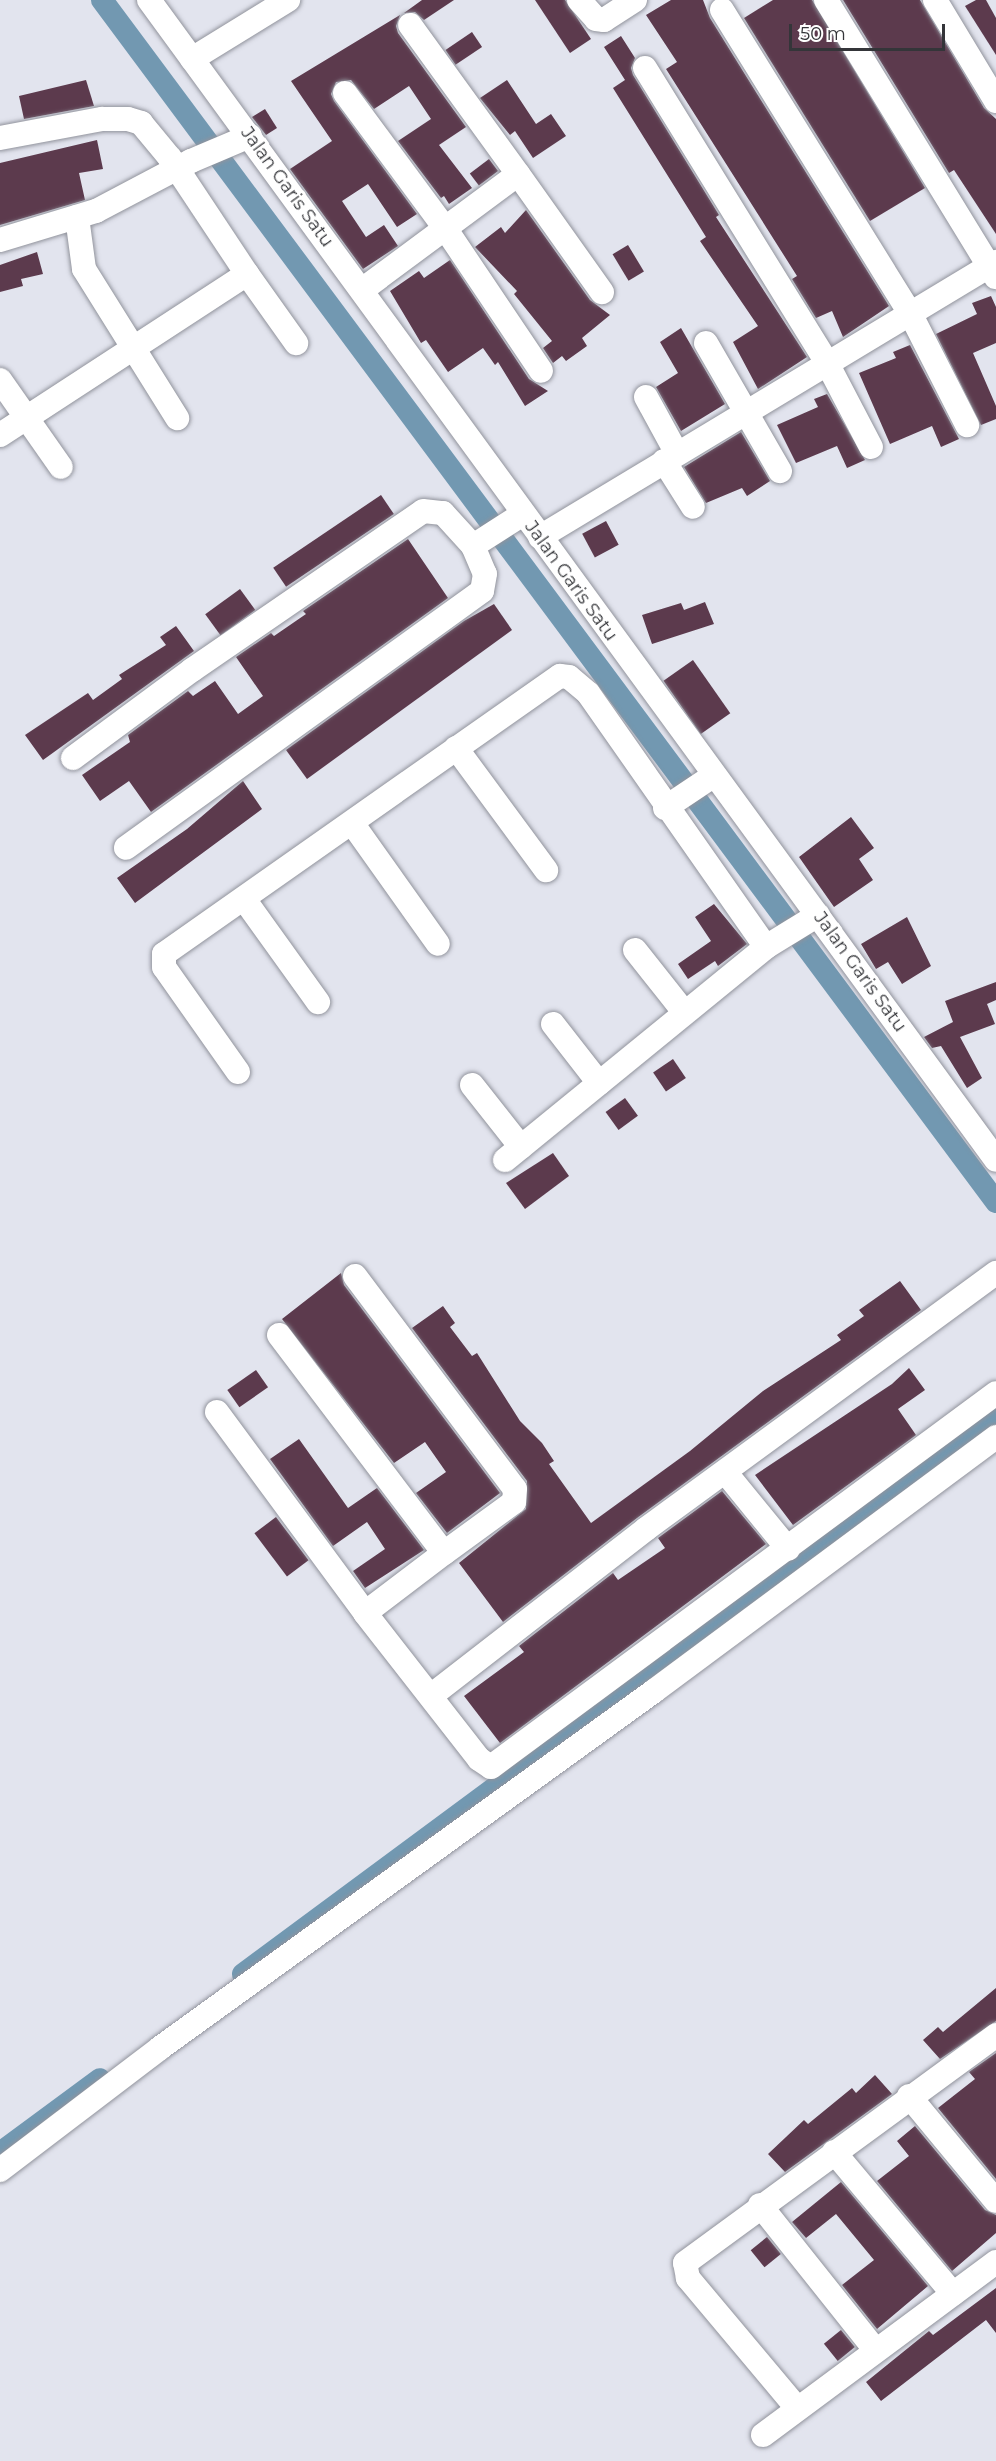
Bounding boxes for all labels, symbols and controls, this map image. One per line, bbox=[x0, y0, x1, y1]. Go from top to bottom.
scale bar bbox=[792, 12, 948, 50]
text: 50 m bbox=[800, 23, 846, 45]
street label: Jalan Garis Satu bbox=[236, 123, 338, 251]
street label: Jalan Garis Satu bbox=[520, 517, 622, 645]
street label: Jalan Garis Satu bbox=[809, 908, 911, 1036]

